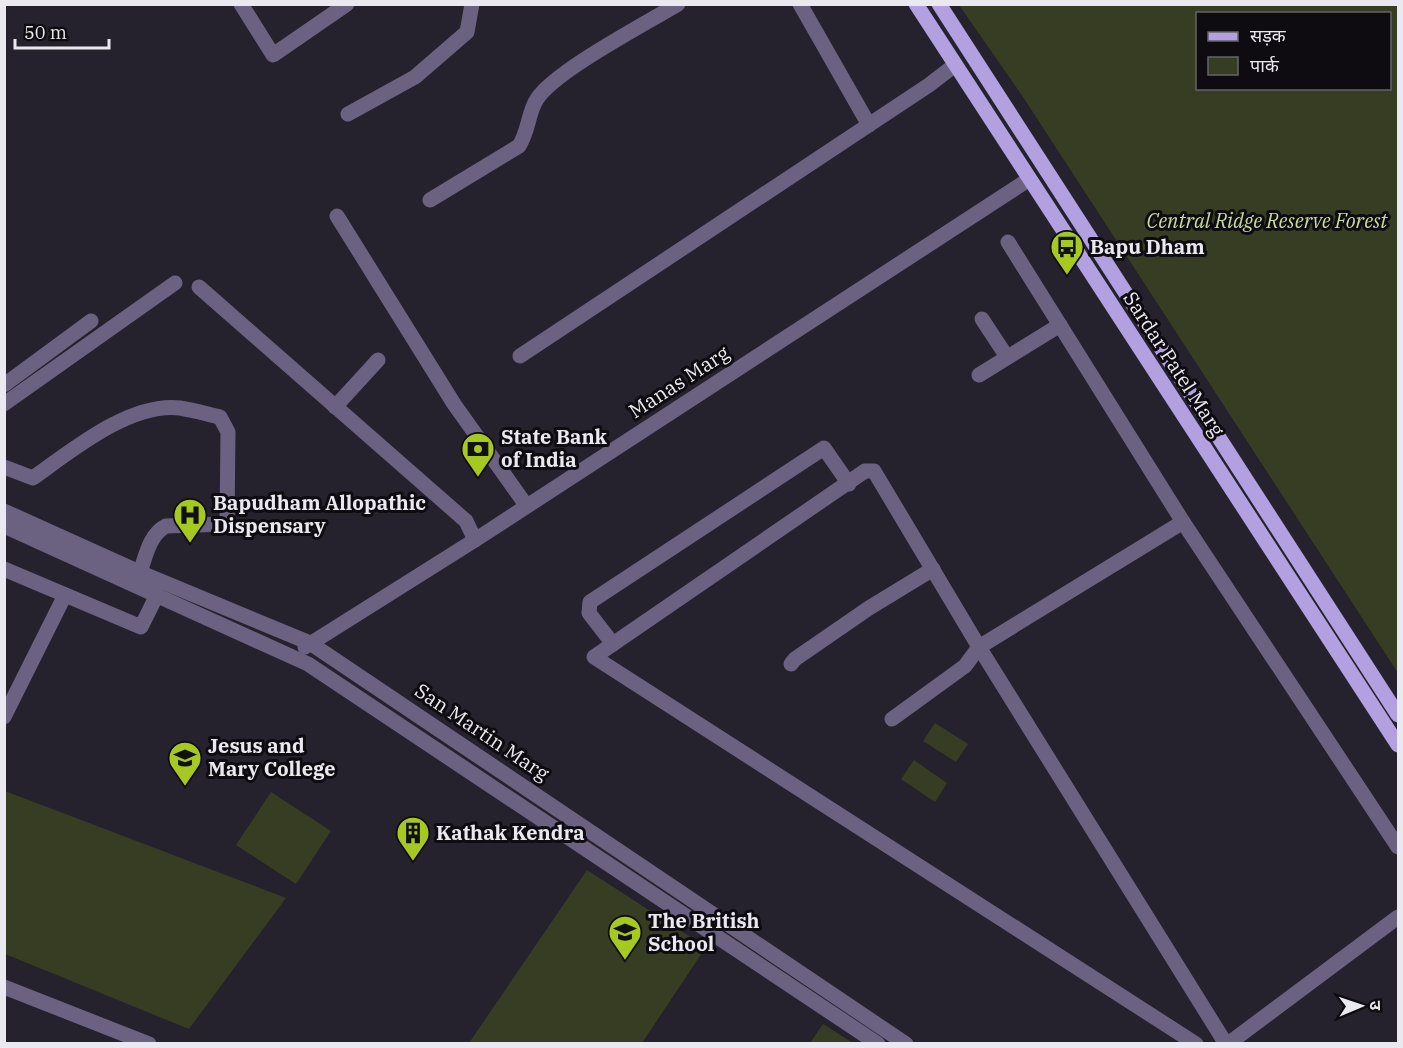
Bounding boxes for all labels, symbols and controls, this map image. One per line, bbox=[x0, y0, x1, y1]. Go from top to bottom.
scale bar bbox=[15, 12, 110, 50]
legend bbox=[1196, 12, 1391, 90]
text: 50 m bbox=[24, 21, 67, 44]
text: सड़क bbox=[1250, 24, 1287, 47]
text: पार्क bbox=[1250, 54, 1280, 77]
park label: Central Ridge Reserve Forest bbox=[1147, 207, 1388, 234]
bus stop icon: Bapu Dham bbox=[1049, 229, 1085, 276]
place label: Bapu Dham bbox=[1090, 233, 1205, 260]
street label: Sardar Patel Marg bbox=[1117, 286, 1231, 441]
street label: Manas Marg bbox=[623, 339, 734, 424]
place label: State Bank of India bbox=[501, 423, 608, 473]
bank icon: State Bank of India bbox=[460, 431, 496, 478]
place label: Bapudham Allopathic Dispensary bbox=[213, 489, 426, 539]
hospital icon: Bapudham Allopathic Dispensary bbox=[172, 497, 208, 544]
street label: San Martin Marg bbox=[410, 677, 555, 787]
place label: Jesus and Mary College bbox=[208, 732, 336, 782]
school or university icon: Jesus and Mary College bbox=[167, 740, 203, 787]
building icon: Kathak Kendra bbox=[395, 815, 431, 862]
place label: Kathak Kendra bbox=[436, 819, 585, 846]
place label: The British School bbox=[648, 907, 760, 957]
school or university icon: The British School bbox=[607, 914, 643, 961]
north arrow bbox=[1331, 976, 1391, 1036]
text: उ bbox=[1366, 1000, 1386, 1011]

